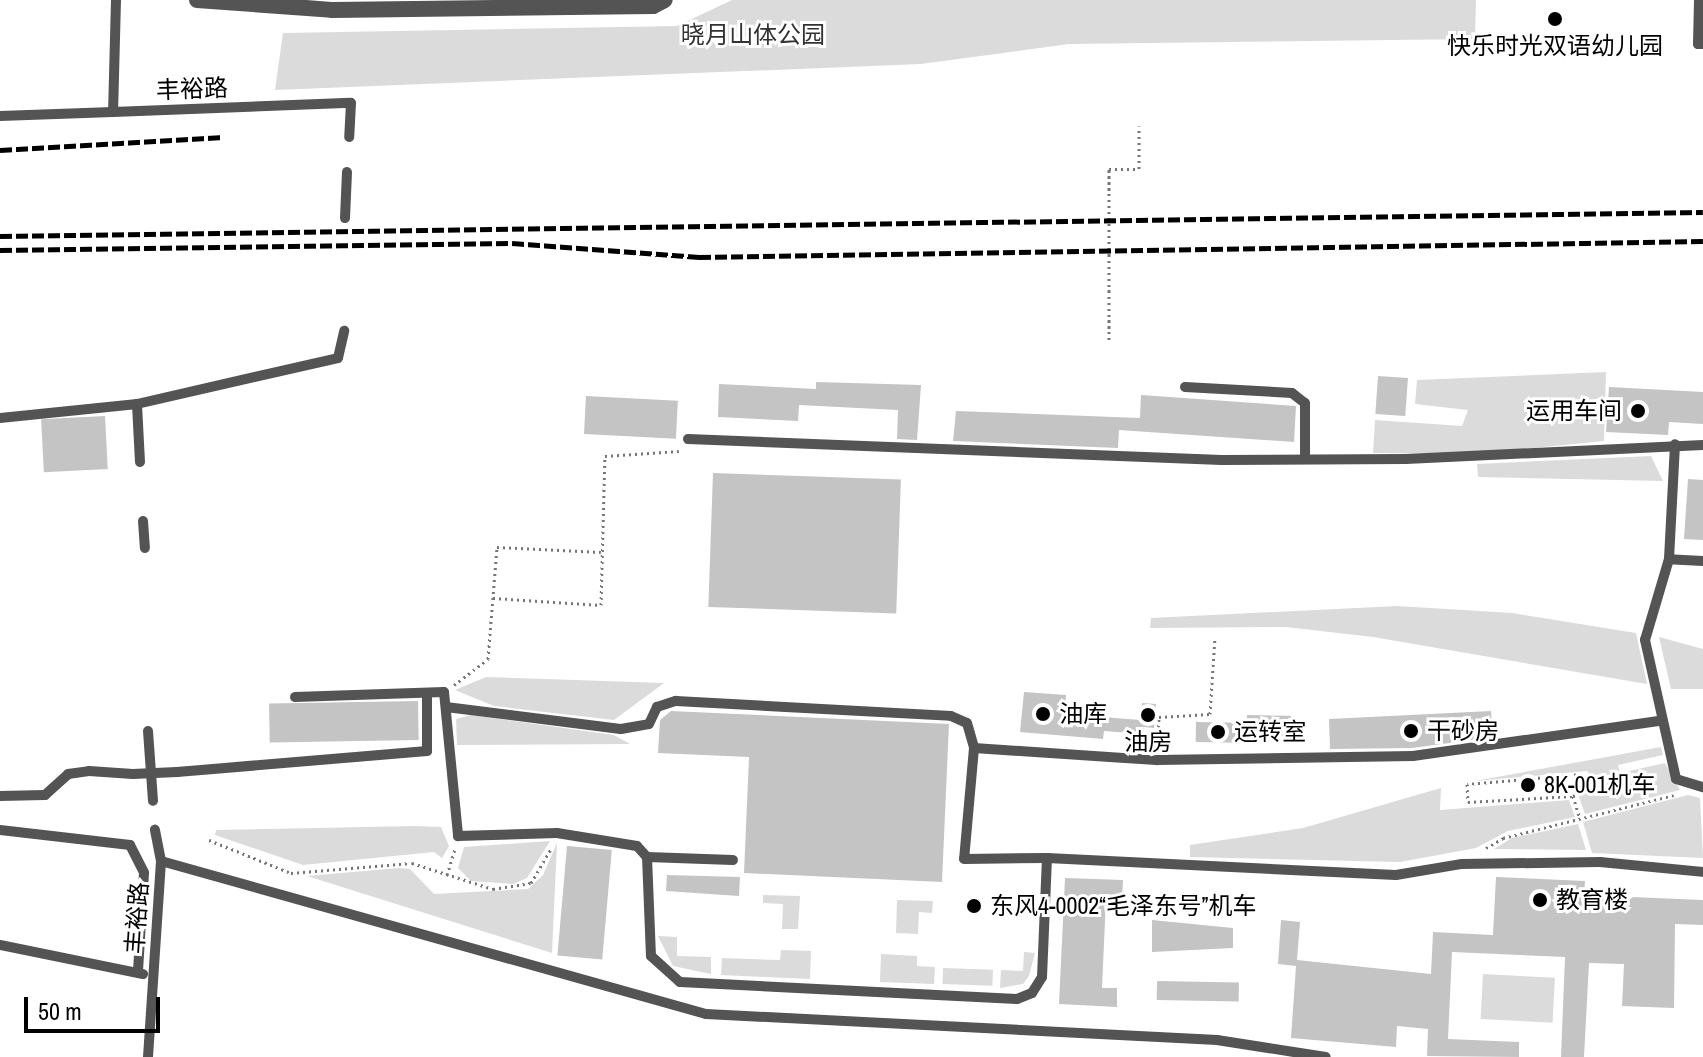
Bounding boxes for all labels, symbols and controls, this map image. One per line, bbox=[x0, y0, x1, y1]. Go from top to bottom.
marker: 快乐时光双语幼儿园 bbox=[1546, 10, 1564, 28]
park label: 晓月山体公园 bbox=[681, 21, 825, 49]
place label: 快乐时光双语幼儿园 bbox=[1447, 32, 1663, 60]
street label: 丰裕路 bbox=[156, 73, 228, 105]
place label: 运用车间 bbox=[1526, 397, 1622, 425]
marker: 运用车间 bbox=[1629, 402, 1647, 420]
place label: 油库 bbox=[1059, 700, 1107, 728]
marker: 油库 bbox=[1034, 705, 1052, 723]
marker: 油房 bbox=[1139, 706, 1157, 724]
place label: 干砂房 bbox=[1427, 717, 1499, 745]
place label: 运转室 bbox=[1234, 718, 1306, 746]
marker: 干砂房 bbox=[1402, 722, 1420, 740]
marker: 运转室 bbox=[1209, 723, 1227, 741]
place label: 油房 bbox=[1124, 728, 1172, 756]
place label: 8K-001机车 bbox=[1544, 771, 1655, 799]
marker: 8K-001机车 bbox=[1519, 776, 1537, 794]
street label: 丰裕路 bbox=[120, 881, 154, 955]
place label: 教育楼 bbox=[1556, 886, 1628, 914]
marker: 教育楼 bbox=[1531, 891, 1549, 909]
place label: 东风4-0002“毛泽东号”机车 bbox=[990, 892, 1256, 920]
marker: 东风4-0002“毛泽东号”机车 bbox=[965, 897, 983, 915]
scale bar bbox=[28, 981, 164, 1031]
text: 50 m bbox=[38, 995, 82, 1027]

